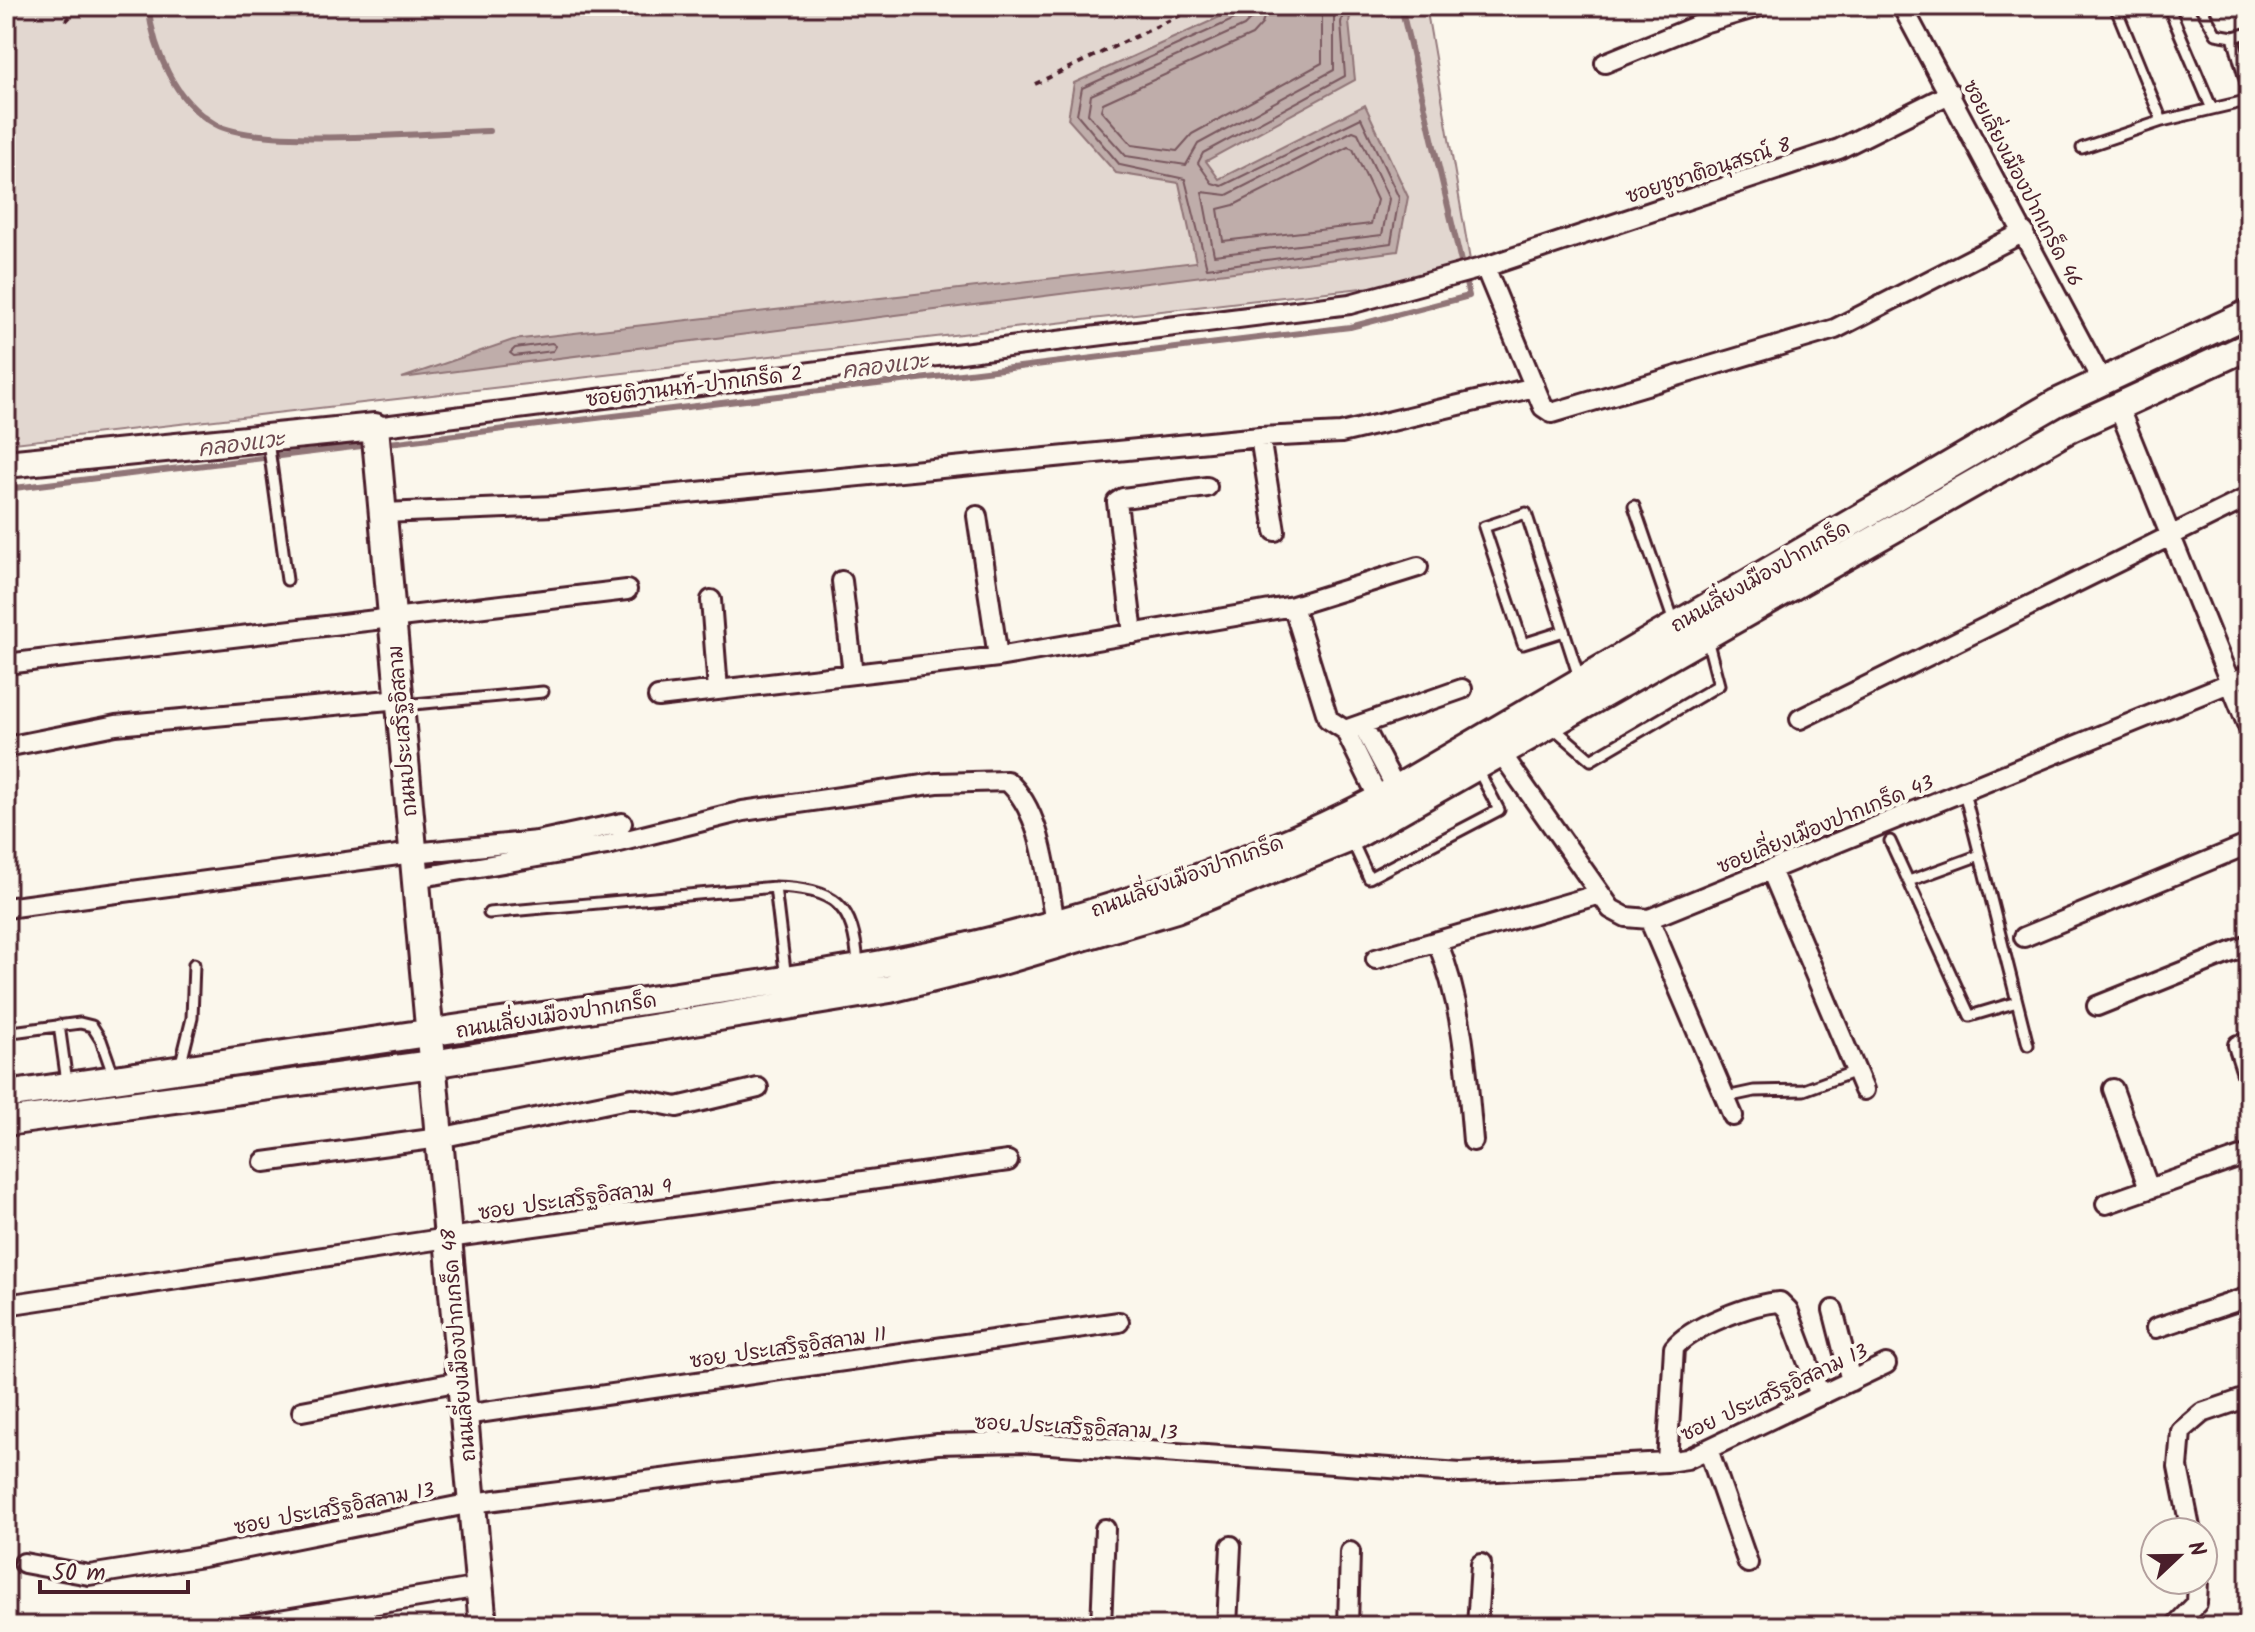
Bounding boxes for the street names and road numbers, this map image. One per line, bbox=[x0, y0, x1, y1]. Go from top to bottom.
street label: ซอยเลี่ยงเมืองปากเกร็ด 46 bbox=[1953, 72, 2094, 293]
street label: ซอยชูชาติอนุสรณ์ 8 bbox=[1622, 130, 1796, 214]
street label: ซอยติวานนท์-ปากเกร็ด 2 bbox=[584, 359, 804, 417]
street label: ถนนเลี่ยงเมืองปากเกร็ด bbox=[1663, 509, 1857, 642]
street label: ถนนประเสริฐอิสลาม bbox=[381, 644, 427, 818]
street label: ซอยเลี่ยงเมืองปากเกร็ด 43 bbox=[1711, 763, 1939, 884]
street label: ถนนเลี่ยงเมืองปากเกร็ด bbox=[1085, 823, 1288, 928]
street label: ถนนเลี่ยงเมืองปากเกร็ด bbox=[453, 980, 659, 1049]
street label: ซอย ประเสริฐอิสลาม 9 bbox=[476, 1171, 675, 1230]
street label: ถนนเลี่ยงเมืองปากเกร็ด 48 bbox=[429, 1226, 486, 1463]
street label: ซอย ประเสริฐอิสลาม 11 bbox=[688, 1319, 889, 1379]
street label: ซอย ประเสริฐอิสลาม 13 bbox=[1676, 1336, 1874, 1451]
street label: ซอย ประเสริฐอิสลาม 13 bbox=[973, 1408, 1178, 1450]
street label: ซอย ประเสริฐอิสลาม 13 bbox=[231, 1475, 437, 1545]

